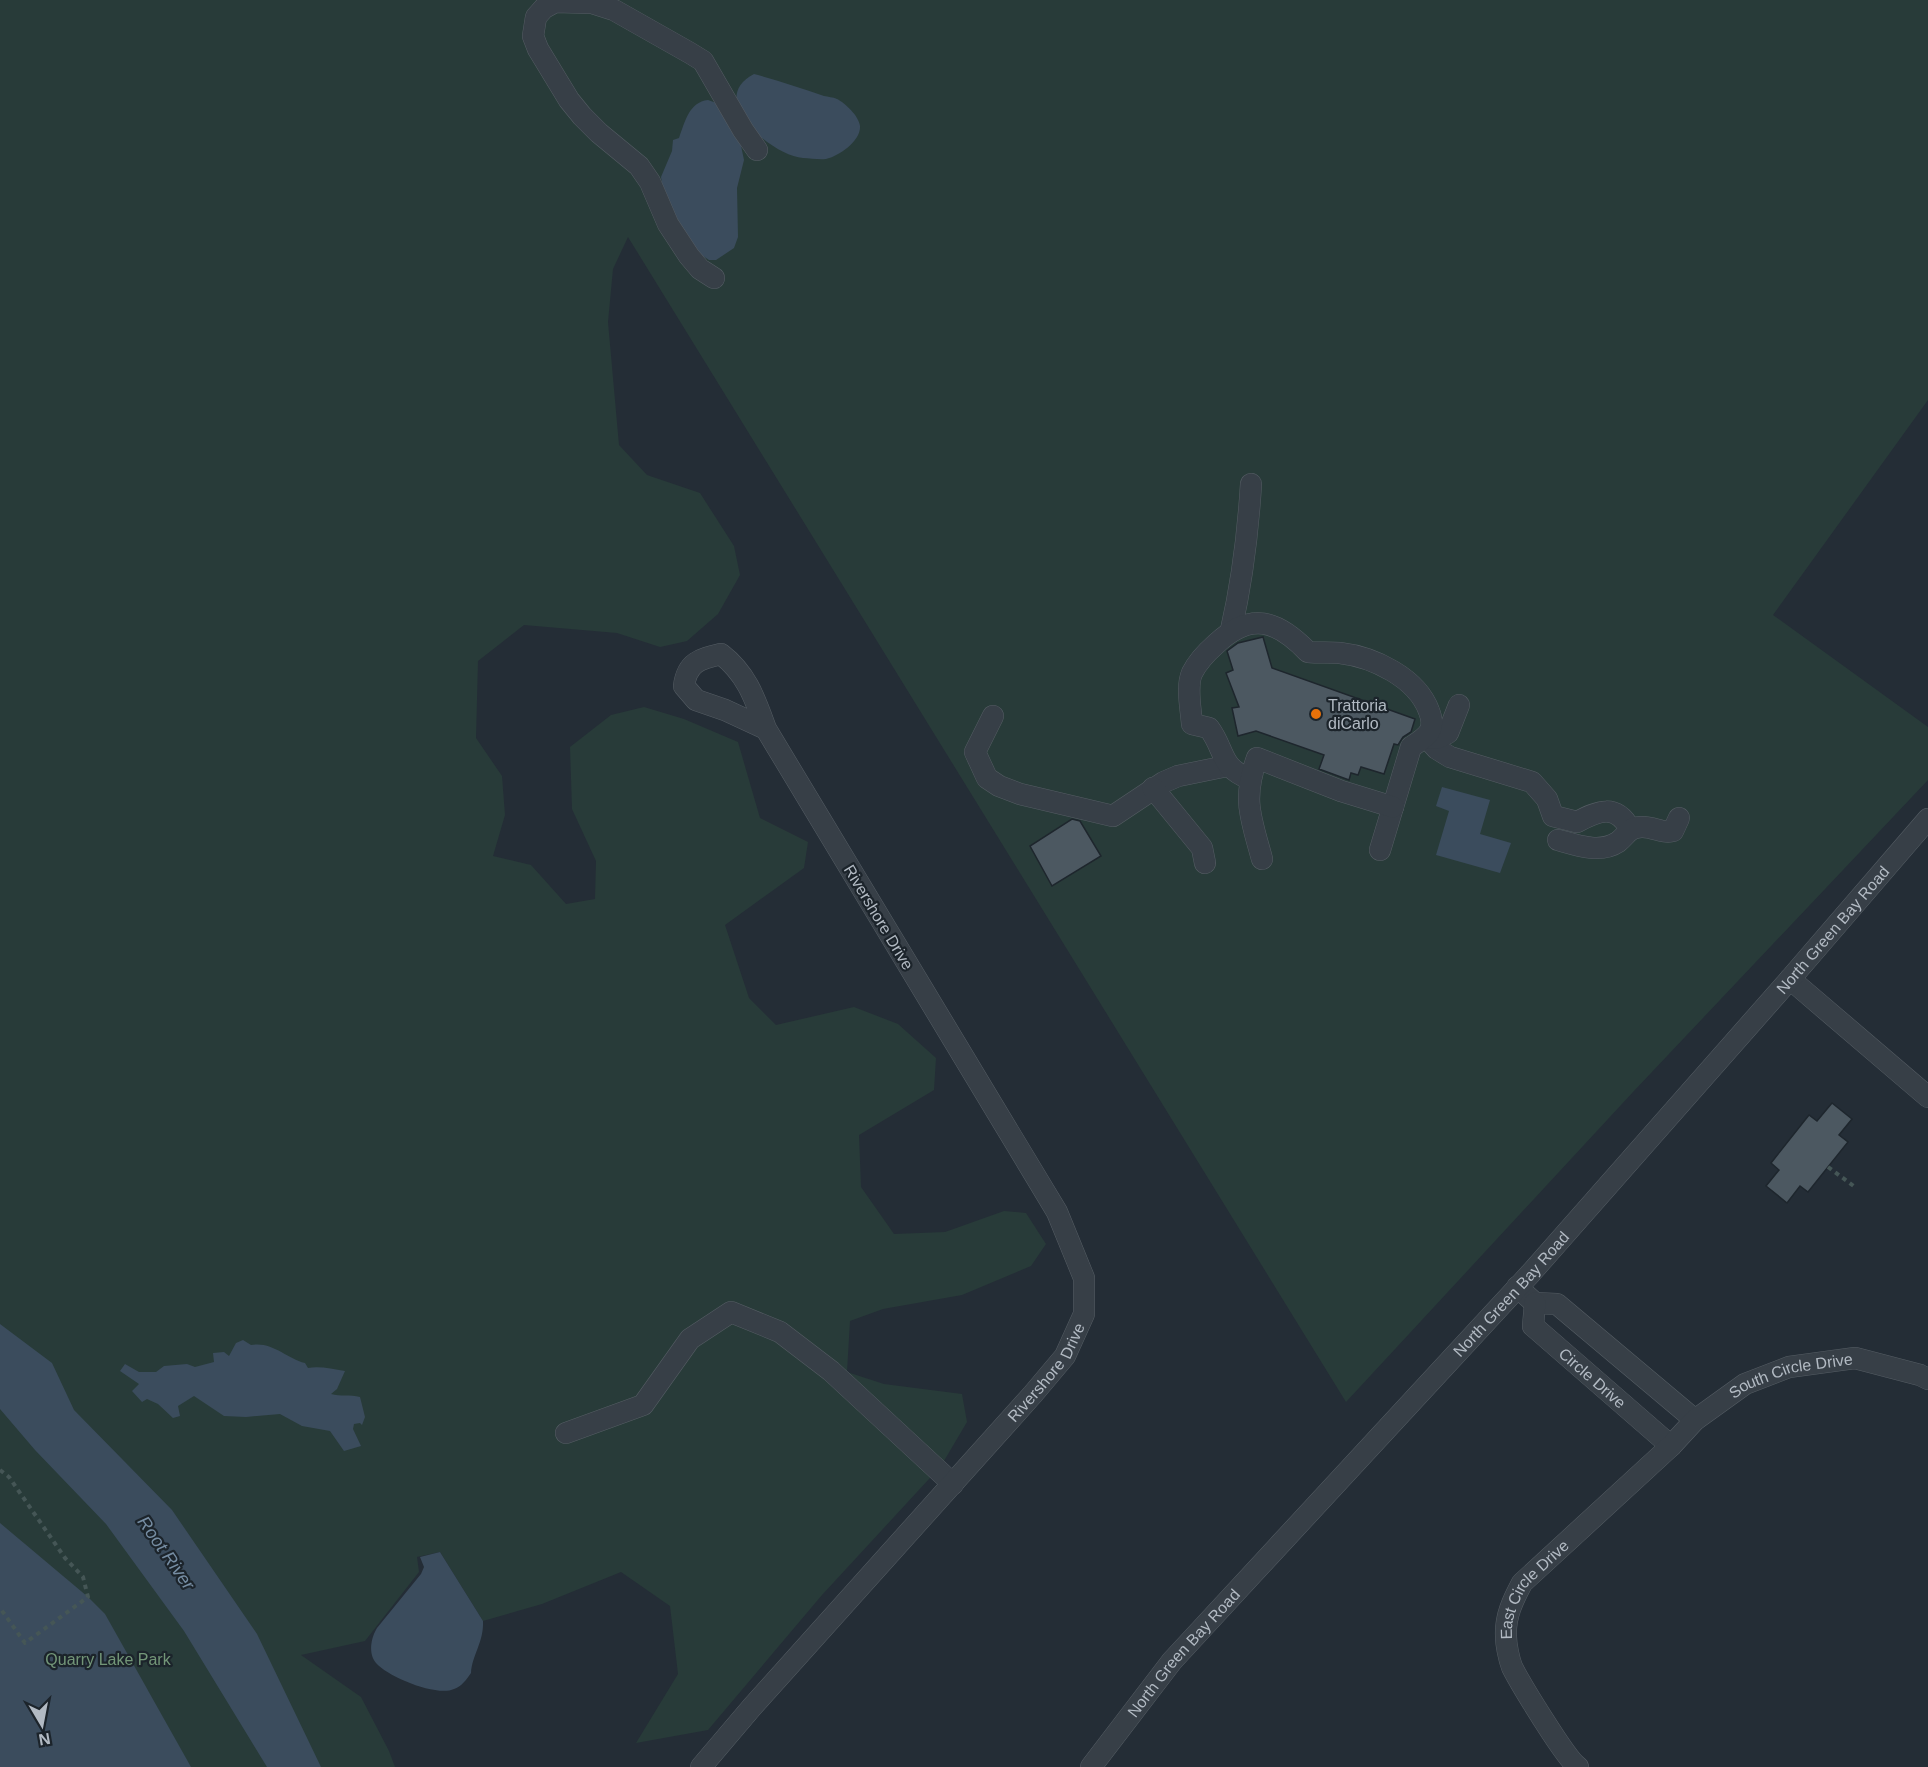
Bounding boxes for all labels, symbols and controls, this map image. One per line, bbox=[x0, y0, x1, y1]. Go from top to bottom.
place label: Trattoria diCarlo bbox=[1328, 697, 1387, 732]
marker: Trattoria diCarlo bbox=[1309, 707, 1323, 721]
street label: Rivershore Drive bbox=[841, 862, 917, 973]
street label: North Green Bay Road bbox=[1773, 863, 1893, 997]
street label: North Green Bay Road bbox=[1450, 1228, 1572, 1360]
street label: Rivershore Drive bbox=[1004, 1320, 1088, 1425]
street label: Circle Drive bbox=[1555, 1345, 1629, 1412]
street label: South Circle Drive bbox=[1726, 1350, 1854, 1402]
water label: Root River bbox=[133, 1512, 199, 1594]
street label: East Circle Drive bbox=[1498, 1537, 1572, 1640]
street label: North Green Bay Road bbox=[1124, 1586, 1243, 1720]
park label: Quarry Lake Park bbox=[45, 1651, 172, 1668]
north arrow bbox=[12, 1695, 72, 1755]
text: N bbox=[37, 1730, 52, 1749]

